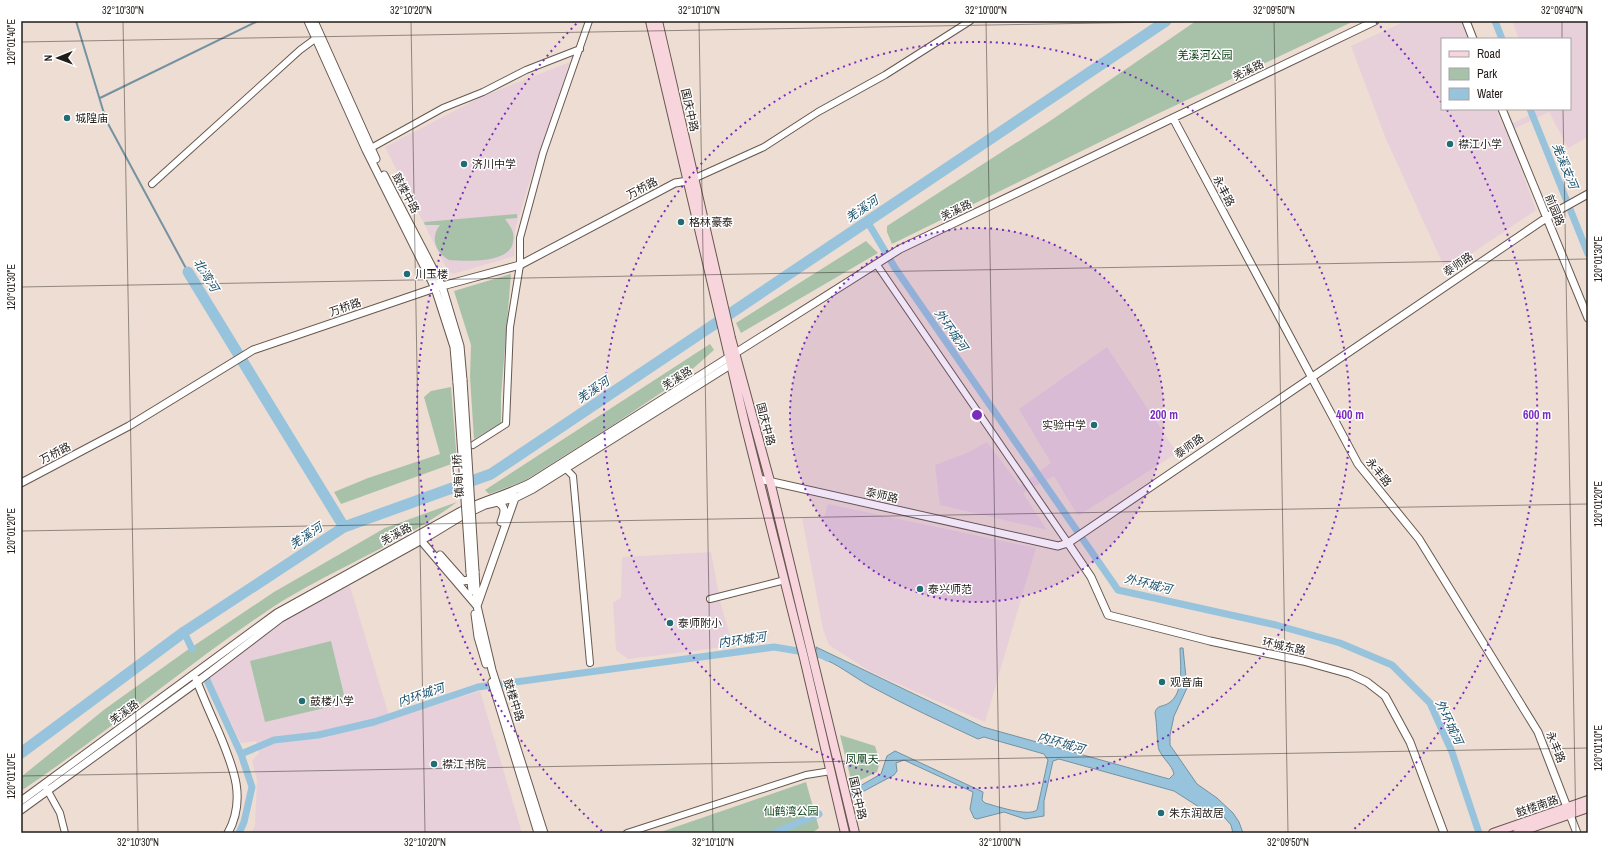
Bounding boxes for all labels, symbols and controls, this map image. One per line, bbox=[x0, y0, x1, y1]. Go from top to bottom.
text: 32°10'30"N bbox=[102, 4, 144, 17]
text: 32°10'20"N bbox=[390, 4, 432, 17]
text: 32°10'10"N bbox=[678, 4, 720, 17]
text: 32°10'00"N bbox=[965, 4, 1007, 17]
text: 32°09'50"N bbox=[1253, 4, 1295, 17]
text: 32°09'40"N bbox=[1541, 4, 1583, 17]
text: 120°01'40"E bbox=[5, 19, 18, 65]
north arrow bbox=[38, 38, 78, 78]
legend bbox=[1441, 38, 1571, 110]
text: Road bbox=[1477, 46, 1501, 62]
park label: 羌溪河公园 bbox=[1178, 48, 1233, 62]
text: N bbox=[41, 55, 55, 62]
street label: 羌溪路 bbox=[1230, 56, 1266, 84]
text: Park bbox=[1477, 66, 1497, 82]
text: Water bbox=[1477, 86, 1504, 102]
street label: 国庆中路 bbox=[678, 87, 702, 133]
place label: 城隍庙 bbox=[75, 111, 108, 125]
marker: 城隍庙 bbox=[62, 113, 72, 123]
place label: 襟江小学 bbox=[1458, 137, 1502, 151]
marker: 襟江小学 bbox=[1445, 139, 1455, 149]
water label: 羌溪支河 bbox=[1549, 141, 1582, 193]
place label: 济川中学 bbox=[472, 157, 516, 171]
marker: 济川中学 bbox=[459, 159, 469, 169]
street label: 鼓楼中路 bbox=[389, 170, 423, 216]
street label: 永丰路 bbox=[1210, 173, 1238, 209]
street label: 万桥路 bbox=[624, 174, 660, 202]
water label: 羌溪河 bbox=[843, 191, 883, 226]
street label: 前园路 bbox=[1542, 192, 1568, 228]
street label: 羌溪路 bbox=[938, 196, 974, 224]
place label: 格林豪泰 bbox=[689, 215, 733, 229]
marker: 格林豪泰 bbox=[676, 217, 686, 227]
text: 120°01'30"E bbox=[1592, 236, 1605, 282]
street label: 泰师路 bbox=[1440, 249, 1476, 279]
water label: 北湾河 bbox=[190, 255, 223, 296]
text: 120°01'30"E bbox=[5, 264, 18, 310]
place label: 川玉楼 bbox=[415, 267, 448, 281]
marker: 川玉楼 bbox=[402, 269, 412, 279]
street label: 万桥路 bbox=[327, 295, 363, 319]
water label: 外环城河 bbox=[931, 306, 972, 356]
street label: 羌溪路 bbox=[659, 363, 695, 393]
water label: 羌溪河 bbox=[574, 372, 614, 407]
street label: 国庆中路 bbox=[754, 401, 778, 447]
text: 200 m bbox=[1150, 407, 1178, 423]
text: 400 m bbox=[1336, 407, 1364, 423]
text: 600 m bbox=[1523, 407, 1551, 423]
centre of rings bbox=[970, 408, 984, 422]
place label: 实验中学 bbox=[1042, 418, 1086, 432]
marker: 实验中学 bbox=[1089, 420, 1099, 430]
street label: 泰师路 bbox=[1171, 431, 1207, 461]
street label: 万桥路 bbox=[37, 439, 73, 467]
street label: 镇海门桥 bbox=[449, 454, 467, 498]
street label: 永丰路 bbox=[1363, 455, 1395, 489]
text: 120°01'20"E bbox=[1592, 481, 1605, 527]
street label: 泰师路 bbox=[864, 484, 900, 506]
text: 120°01'20"E bbox=[5, 508, 18, 554]
water label: 羌溪河 bbox=[287, 518, 327, 553]
street label: 羌溪路 bbox=[378, 520, 414, 548]
water label: 外环城河 bbox=[1123, 570, 1175, 598]
place label: 泰兴师范 bbox=[928, 582, 972, 596]
marker: 泰兴师范 bbox=[915, 584, 925, 594]
place label: 泰师附小 bbox=[678, 616, 722, 630]
marker: 泰师附小 bbox=[665, 618, 675, 628]
water label: 内环城河 bbox=[717, 628, 769, 651]
street label: 环城东路 bbox=[1261, 635, 1307, 657]
place label: 观音庙 bbox=[1170, 675, 1203, 689]
street label: 鼓楼中路 bbox=[501, 677, 527, 723]
marker: 观音庙 bbox=[1157, 677, 1167, 687]
water label: 内环城河 bbox=[396, 679, 448, 710]
place label: 鼓楼小学 bbox=[310, 694, 354, 708]
marker: 鼓楼小学 bbox=[297, 696, 307, 706]
street label: 羌溪路 bbox=[107, 697, 141, 727]
water label: 外环城河 bbox=[1432, 697, 1467, 749]
text: 120°01'10"E bbox=[1592, 725, 1605, 771]
water label: 内环城河 bbox=[1036, 729, 1088, 758]
street label: 永丰路 bbox=[1543, 729, 1569, 765]
park label: 凤凰天 bbox=[846, 752, 879, 766]
text: 120°01'10"E bbox=[5, 753, 18, 799]
place label: 襟江书院 bbox=[442, 757, 486, 771]
marker: 襟江书院 bbox=[429, 759, 439, 769]
street label: 国庆中路 bbox=[846, 775, 870, 821]
street label: 鼓楼南路 bbox=[1514, 792, 1560, 820]
park label: 仙鹤湾公园 bbox=[764, 804, 819, 818]
place label: 朱东润故居 bbox=[1169, 806, 1224, 820]
marker: 朱东润故居 bbox=[1156, 808, 1166, 818]
text: 32°10'30"N bbox=[117, 836, 159, 849]
text: 32°10'20"N bbox=[404, 836, 446, 849]
text: 32°10'10"N bbox=[692, 836, 734, 849]
text: 32°10'00"N bbox=[979, 836, 1021, 849]
text: 32°09'50"N bbox=[1267, 836, 1309, 849]

